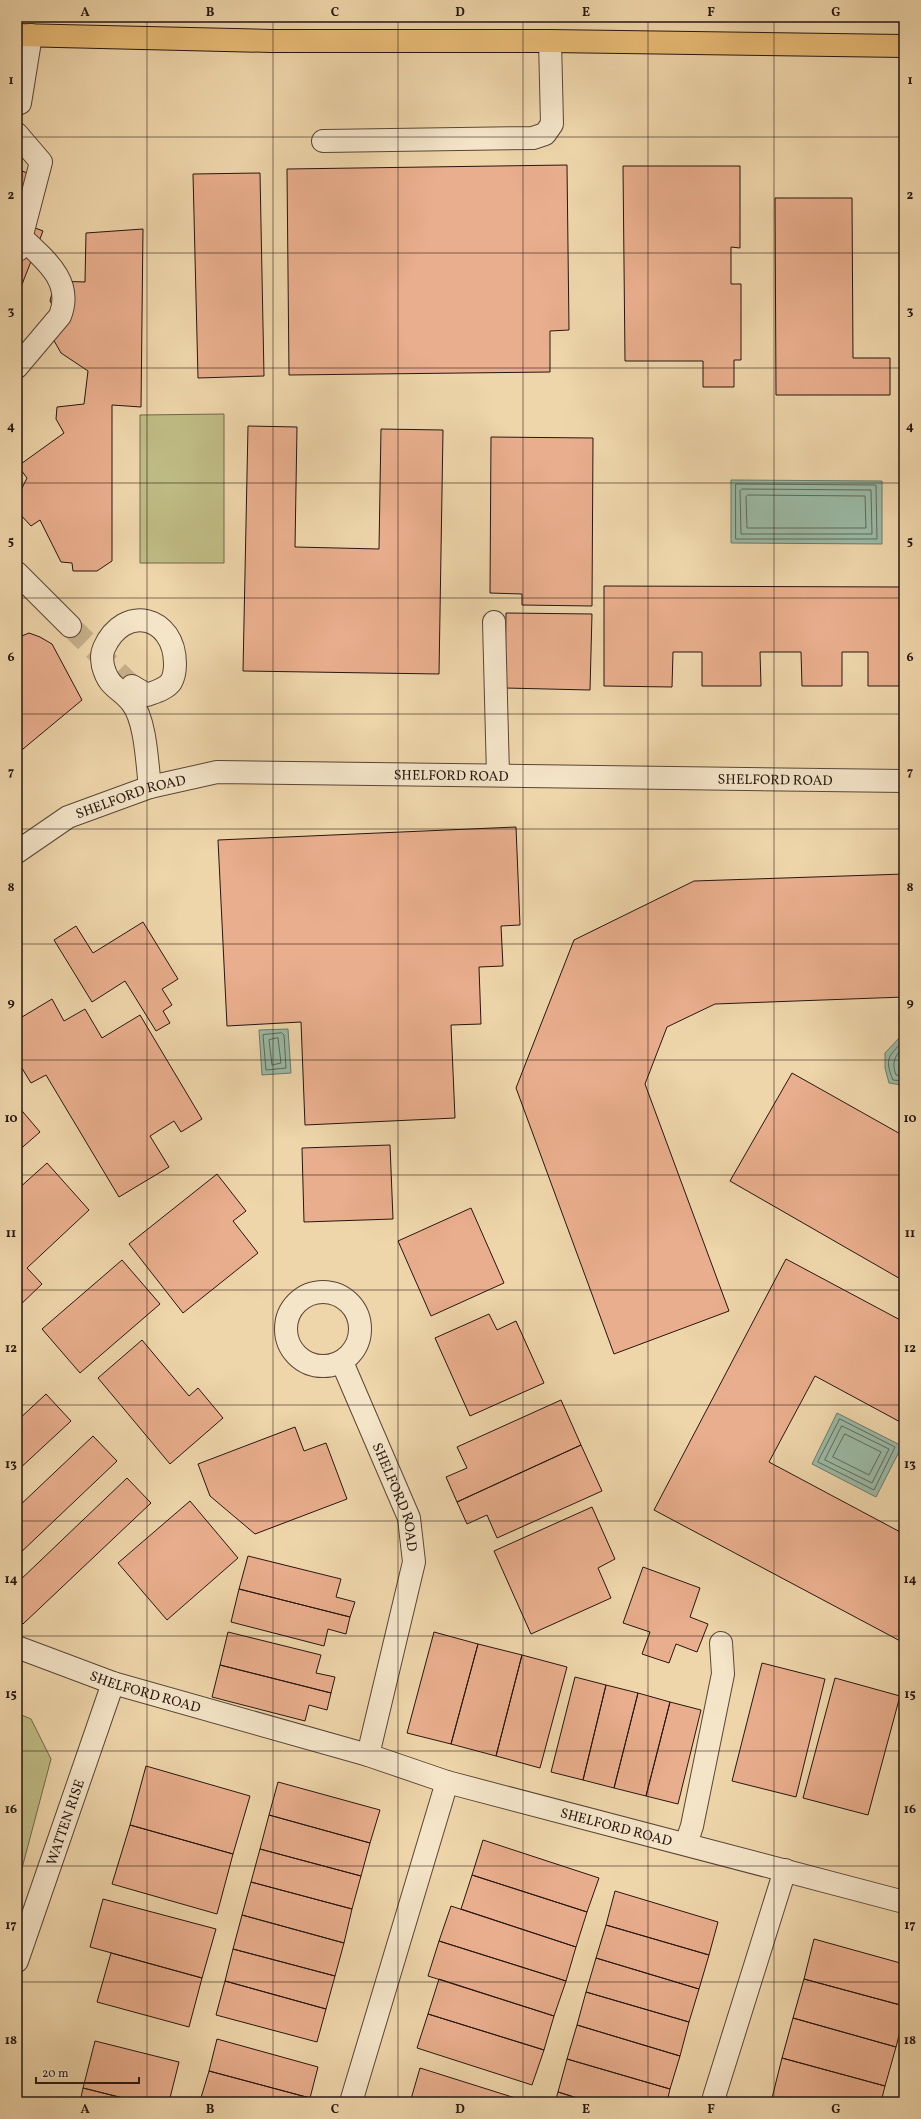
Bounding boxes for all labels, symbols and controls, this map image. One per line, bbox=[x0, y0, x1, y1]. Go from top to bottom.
text: A bbox=[80, 4, 90, 22]
text: B bbox=[206, 4, 215, 22]
text: C bbox=[331, 4, 339, 22]
text: D bbox=[455, 4, 465, 22]
text: E bbox=[582, 4, 590, 22]
text: F bbox=[707, 4, 715, 22]
text: G bbox=[831, 4, 841, 22]
text: 1 bbox=[8, 72, 14, 90]
text: 1 bbox=[907, 72, 913, 90]
text: 2 bbox=[8, 187, 15, 205]
text: 2 bbox=[907, 187, 914, 205]
text: 3 bbox=[8, 303, 15, 321]
text: 3 bbox=[907, 303, 914, 321]
text: 4 bbox=[7, 418, 15, 436]
text: 4 bbox=[906, 418, 914, 436]
text: 5 bbox=[8, 533, 14, 551]
text: 5 bbox=[907, 533, 913, 551]
text: 6 bbox=[7, 649, 15, 667]
text: 6 bbox=[906, 649, 914, 667]
text: 7 bbox=[8, 764, 14, 782]
text: 7 bbox=[907, 764, 913, 782]
street label: SHELFORD ROAD bbox=[394, 766, 509, 787]
street label: SHELFORD ROAD bbox=[73, 771, 188, 824]
street label: SHELFORD ROAD bbox=[718, 771, 833, 791]
text: 8 bbox=[7, 879, 15, 897]
text: 8 bbox=[906, 879, 914, 897]
text: 9 bbox=[7, 994, 15, 1012]
text: 9 bbox=[906, 994, 914, 1012]
text: 10 bbox=[4, 1110, 18, 1128]
text: 10 bbox=[903, 1110, 917, 1128]
text: 11 bbox=[6, 1225, 16, 1243]
text: 11 bbox=[905, 1225, 915, 1243]
text: 12 bbox=[5, 1340, 17, 1358]
text: 12 bbox=[904, 1340, 916, 1358]
street label: SHELFORD ROAD bbox=[367, 1440, 421, 1553]
text: 13 bbox=[5, 1456, 17, 1474]
text: 13 bbox=[904, 1456, 916, 1474]
text: 14 bbox=[4, 1571, 18, 1589]
text: 14 bbox=[903, 1571, 917, 1589]
street label: SHELFORD ROAD bbox=[87, 1667, 203, 1718]
text: 15 bbox=[5, 1686, 17, 1704]
text: 15 bbox=[904, 1686, 916, 1704]
street label: WATTEN RISE bbox=[43, 1777, 90, 1868]
text: 16 bbox=[5, 1801, 17, 1819]
text: 16 bbox=[904, 1801, 916, 1819]
street label: SHELFORD ROAD bbox=[558, 1804, 674, 1852]
text: 17 bbox=[5, 1917, 17, 1935]
text: 17 bbox=[904, 1917, 916, 1935]
text: 18 bbox=[5, 2032, 17, 2050]
text: 18 bbox=[904, 2032, 916, 2050]
scale bar bbox=[36, 2059, 139, 2085]
text: 20 m bbox=[42, 2066, 69, 2082]
text: A bbox=[80, 2101, 90, 2119]
text: B bbox=[206, 2101, 215, 2119]
text: C bbox=[331, 2101, 339, 2119]
text: D bbox=[455, 2101, 465, 2119]
text: E bbox=[582, 2101, 590, 2119]
text: F bbox=[707, 2101, 715, 2119]
text: G bbox=[831, 2101, 841, 2119]

